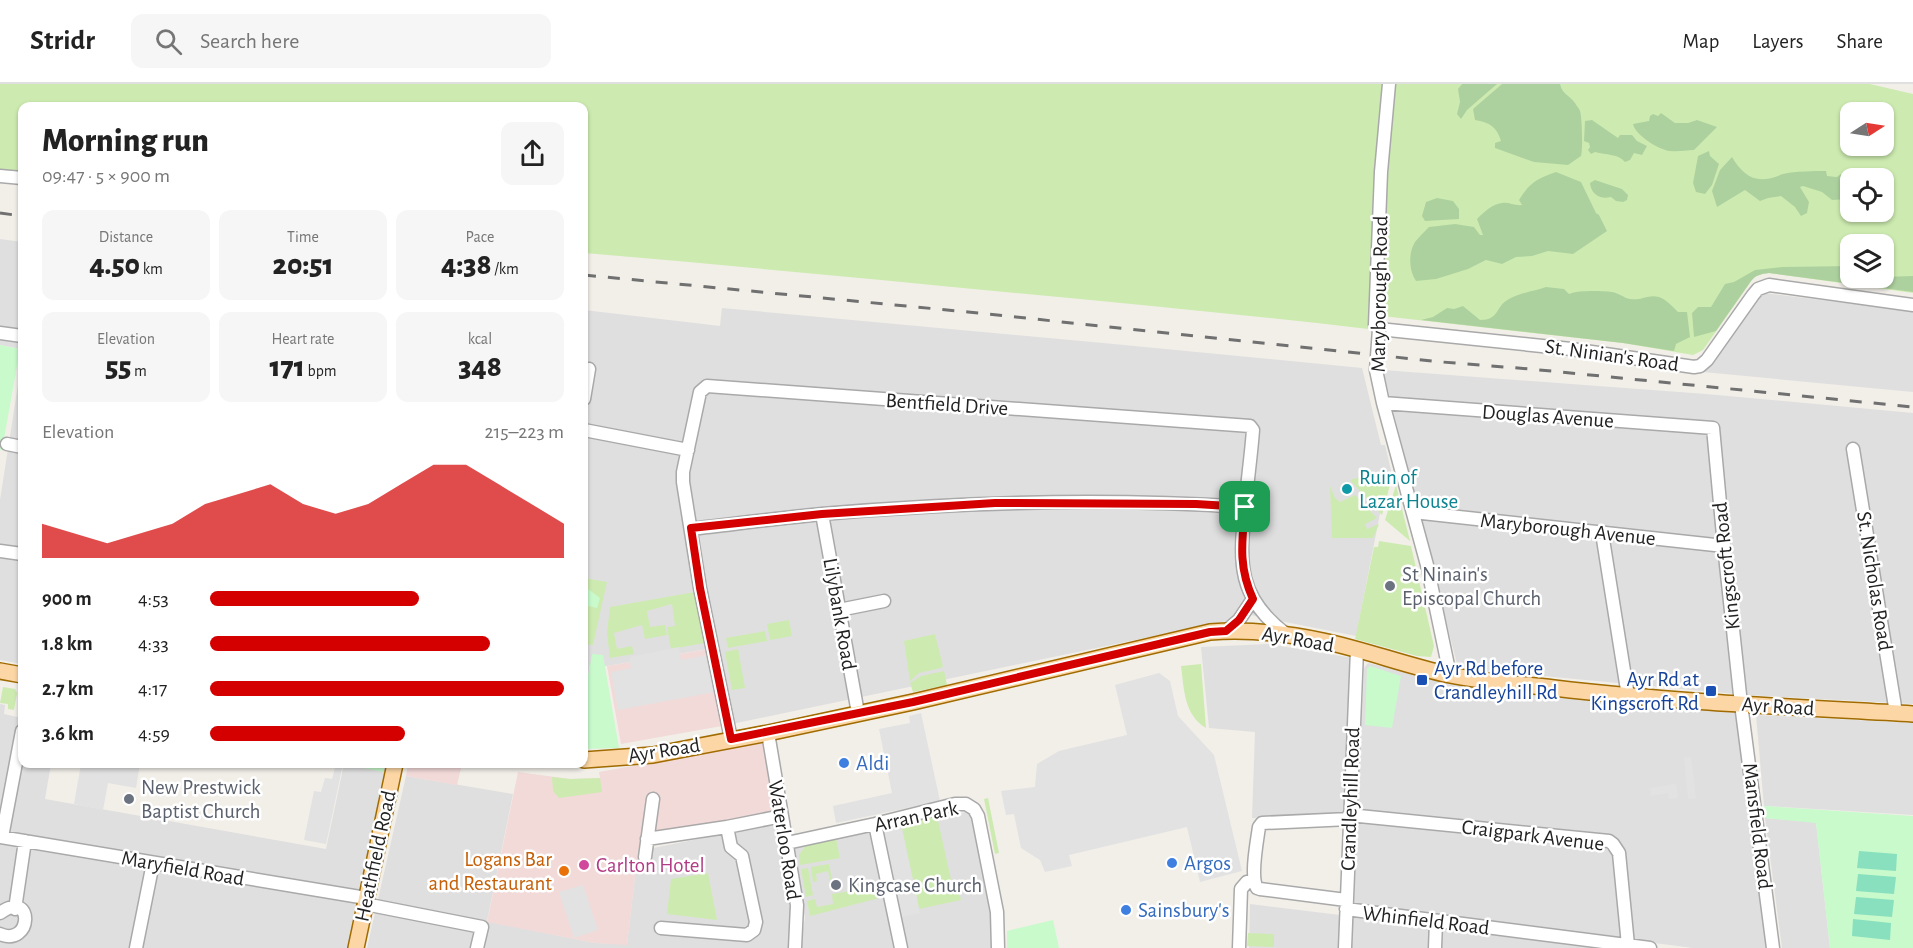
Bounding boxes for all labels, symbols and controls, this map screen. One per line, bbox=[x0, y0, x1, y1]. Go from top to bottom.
search box bbox=[131, 14, 551, 68]
icon: search bbox=[152, 25, 185, 58]
text: Stridr bbox=[30, 27, 95, 55]
text: Search here bbox=[200, 30, 299, 52]
text: Map bbox=[1683, 31, 1719, 52]
text: Layers bbox=[1752, 31, 1803, 52]
text: Share bbox=[1836, 31, 1883, 52]
north arrow bbox=[1840, 102, 1894, 156]
map controls bbox=[1840, 102, 1894, 288]
button: share bbox=[501, 122, 564, 185]
text: Morning run bbox=[42, 125, 209, 158]
text: 09:47 · 5 × 900 m bbox=[42, 166, 170, 186]
button: locate bbox=[1840, 168, 1894, 222]
street label: Maryborough Road bbox=[1368, 215, 1391, 373]
text: Distance bbox=[99, 229, 153, 245]
text: Time bbox=[287, 229, 319, 245]
text: Pace bbox=[466, 229, 494, 245]
button: layers bbox=[1840, 234, 1894, 288]
text: 4.50 bbox=[89, 250, 140, 280]
text: 20:51 bbox=[273, 250, 333, 280]
text: 4:38 bbox=[441, 250, 492, 280]
text: km bbox=[140, 261, 163, 277]
text: /km bbox=[492, 261, 519, 277]
text: Elevation bbox=[97, 331, 155, 347]
text: Heart rate bbox=[272, 331, 334, 347]
text: kcal bbox=[468, 331, 492, 347]
street label: St. Ninian's Road bbox=[1544, 336, 1680, 375]
text: 55 bbox=[105, 352, 131, 382]
text: 171 bbox=[270, 352, 305, 382]
text: 348 bbox=[458, 352, 502, 382]
text: m bbox=[131, 363, 147, 379]
text: bpm bbox=[305, 363, 336, 379]
street label: Bentfield Drive bbox=[885, 390, 1009, 419]
street label: Douglas Avenue bbox=[1481, 401, 1615, 432]
text: Elevation bbox=[42, 422, 114, 442]
text: 215–223 m bbox=[484, 422, 564, 442]
place label: Ruin of Lazar House bbox=[1359, 467, 1458, 512]
pin bbox=[1219, 481, 1270, 532]
marker: Ruin of Lazar House bbox=[1340, 482, 1354, 496]
icon: arrive bbox=[1228, 490, 1261, 523]
street label: Kingscroft Road bbox=[1709, 501, 1744, 631]
street label: Maryborough Avenue bbox=[1479, 510, 1657, 549]
street label: St. Nicholas Road bbox=[1853, 510, 1896, 652]
street label: Lilybank Road bbox=[819, 556, 860, 672]
place label: St Ninain's Episcopal Church bbox=[1402, 564, 1541, 609]
marker: St Ninain's Episcopal Church bbox=[1383, 579, 1397, 593]
text: 900 m bbox=[42, 589, 92, 609]
text: 4:53 bbox=[138, 589, 169, 609]
street label: Ayr Road bbox=[1260, 623, 1336, 656]
text: 1.8 km bbox=[42, 634, 93, 654]
text: 4:33 bbox=[138, 634, 169, 654]
place label: Ayr Rd before Crandleyhill Rd bbox=[1434, 658, 1558, 703]
place label: Ayr Rd at Kingscroft Rd bbox=[1591, 669, 1699, 714]
marker: Ayr Rd before Crandleyhill Rd bbox=[1415, 673, 1429, 687]
text: 2.7 km bbox=[42, 679, 94, 699]
text: 4:17 bbox=[138, 679, 167, 699]
marker: Ayr Rd at Kingscroft Rd bbox=[1704, 684, 1718, 698]
street label: Ayr Road bbox=[1741, 693, 1815, 720]
text: 3.6 km bbox=[42, 724, 94, 744]
text: 4:59 bbox=[138, 724, 170, 744]
street label: Crandleyhill Road bbox=[1337, 727, 1364, 871]
street label: Ayr Road bbox=[627, 734, 702, 767]
place label: Aldi bbox=[856, 753, 889, 774]
marker: Aldi bbox=[837, 756, 851, 770]
street label: Mansfield Road bbox=[1739, 762, 1776, 891]
place label: New Prestwick Baptist Church bbox=[141, 777, 261, 822]
street label: Waterloo Road bbox=[765, 779, 804, 902]
street label: Heathfield Road bbox=[351, 789, 400, 924]
marker: New Prestwick Baptist Church bbox=[122, 792, 136, 806]
street label: Arran Park bbox=[872, 797, 960, 836]
street label: Craigpark Avenue bbox=[1461, 816, 1605, 855]
street label: Maryfield Road bbox=[120, 847, 246, 890]
place label: Logans Bar and Restaurant bbox=[428, 849, 552, 894]
place label: Argos bbox=[1184, 853, 1231, 874]
place label: Carlton Hotel bbox=[596, 855, 705, 876]
marker: Argos bbox=[1165, 856, 1179, 870]
marker: Carlton Hotel bbox=[577, 858, 591, 872]
marker: Logans Bar and Restaurant bbox=[557, 864, 571, 878]
place label: Kingcase Church bbox=[848, 875, 982, 896]
marker: Kingcase Church bbox=[829, 878, 843, 892]
place label: Sainsbury's bbox=[1138, 900, 1229, 921]
street label: Whinfield Road bbox=[1361, 902, 1491, 939]
marker: Sainsbury's bbox=[1119, 903, 1133, 917]

